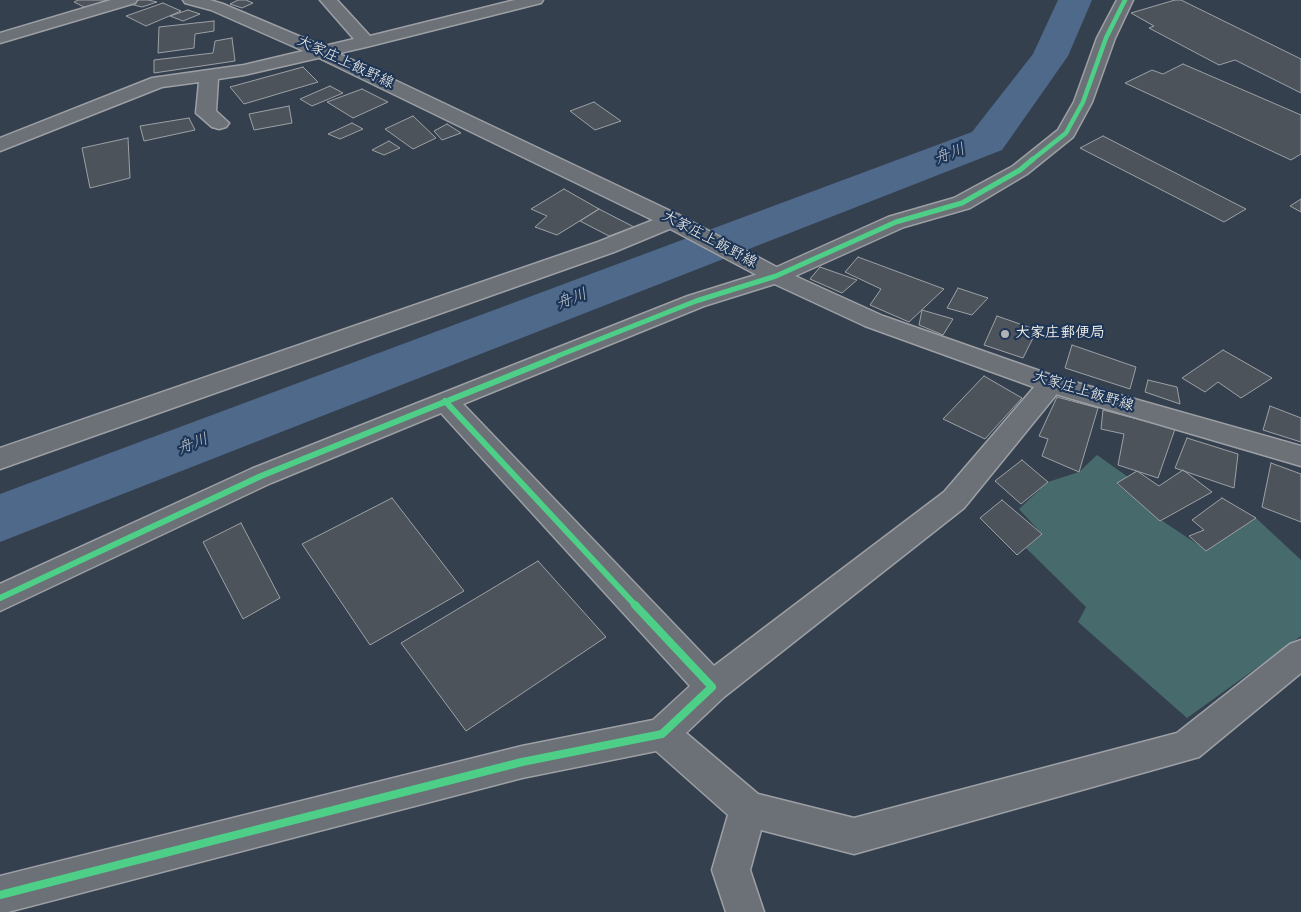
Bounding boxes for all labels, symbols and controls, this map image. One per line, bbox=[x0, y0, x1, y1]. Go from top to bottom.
street label: 大家庄上飯野線 bbox=[294, 33, 396, 93]
water label: 舟川 bbox=[932, 140, 968, 170]
street label: 大家庄上飯野線 bbox=[658, 207, 760, 273]
water label: 舟川 bbox=[554, 285, 590, 315]
place label: 大家庄郵便局 bbox=[1015, 325, 1105, 343]
marker: 大家庄郵便局 bbox=[999, 328, 1011, 340]
street label: 大家庄上飯野線 bbox=[1030, 368, 1136, 416]
water label: 舟川 bbox=[175, 430, 211, 460]

